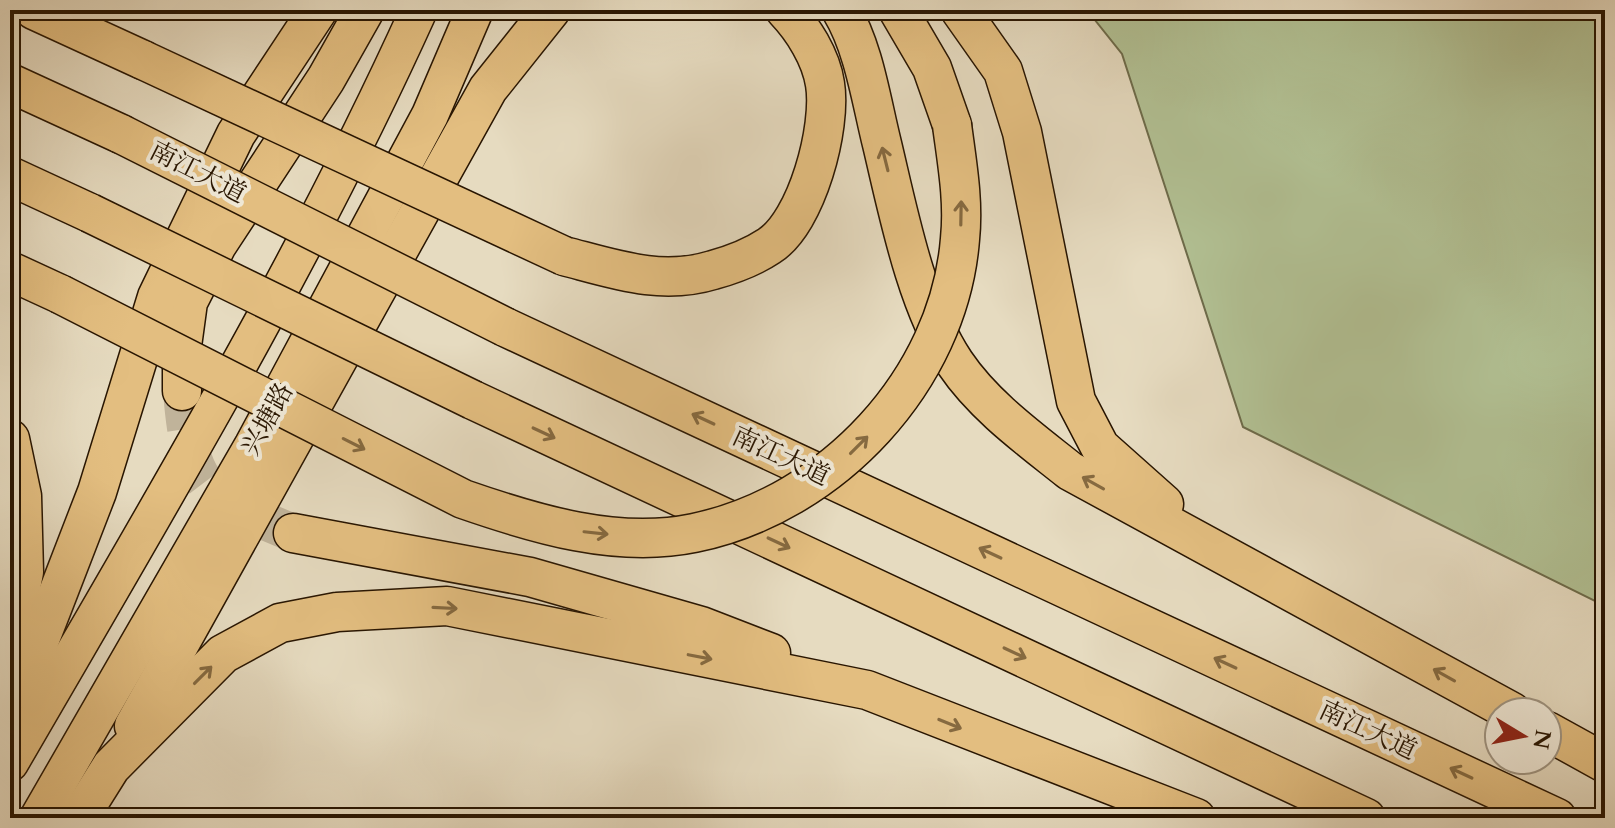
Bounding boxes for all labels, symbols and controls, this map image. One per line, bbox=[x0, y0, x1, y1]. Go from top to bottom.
street label: 南江大道 bbox=[144, 133, 252, 211]
one-way arrow bbox=[877, 147, 892, 173]
one-way arrow bbox=[953, 200, 969, 227]
street label: 兴塘路 bbox=[233, 376, 301, 462]
one-way arrow bbox=[692, 411, 716, 426]
street label: 南江大道 bbox=[726, 418, 836, 494]
one-way arrow bbox=[531, 426, 555, 441]
one-way arrow bbox=[849, 435, 869, 454]
one-way arrow bbox=[341, 437, 365, 452]
one-way arrow bbox=[1082, 475, 1105, 491]
one-way arrow bbox=[582, 526, 609, 541]
one-way arrow bbox=[767, 536, 791, 551]
one-way arrow bbox=[978, 545, 1002, 560]
one-way arrow bbox=[431, 601, 458, 616]
one-way arrow bbox=[1002, 647, 1026, 662]
one-way arrow bbox=[687, 650, 712, 665]
one-way arrow bbox=[1213, 655, 1237, 670]
one-way arrow bbox=[193, 666, 212, 685]
one-way arrow bbox=[1433, 666, 1456, 682]
street label: 南江大道 bbox=[1313, 692, 1423, 768]
north arrow bbox=[1483, 696, 1563, 776]
one-way arrow bbox=[937, 717, 962, 732]
text: N bbox=[1525, 727, 1558, 751]
one-way arrow bbox=[1449, 765, 1473, 780]

